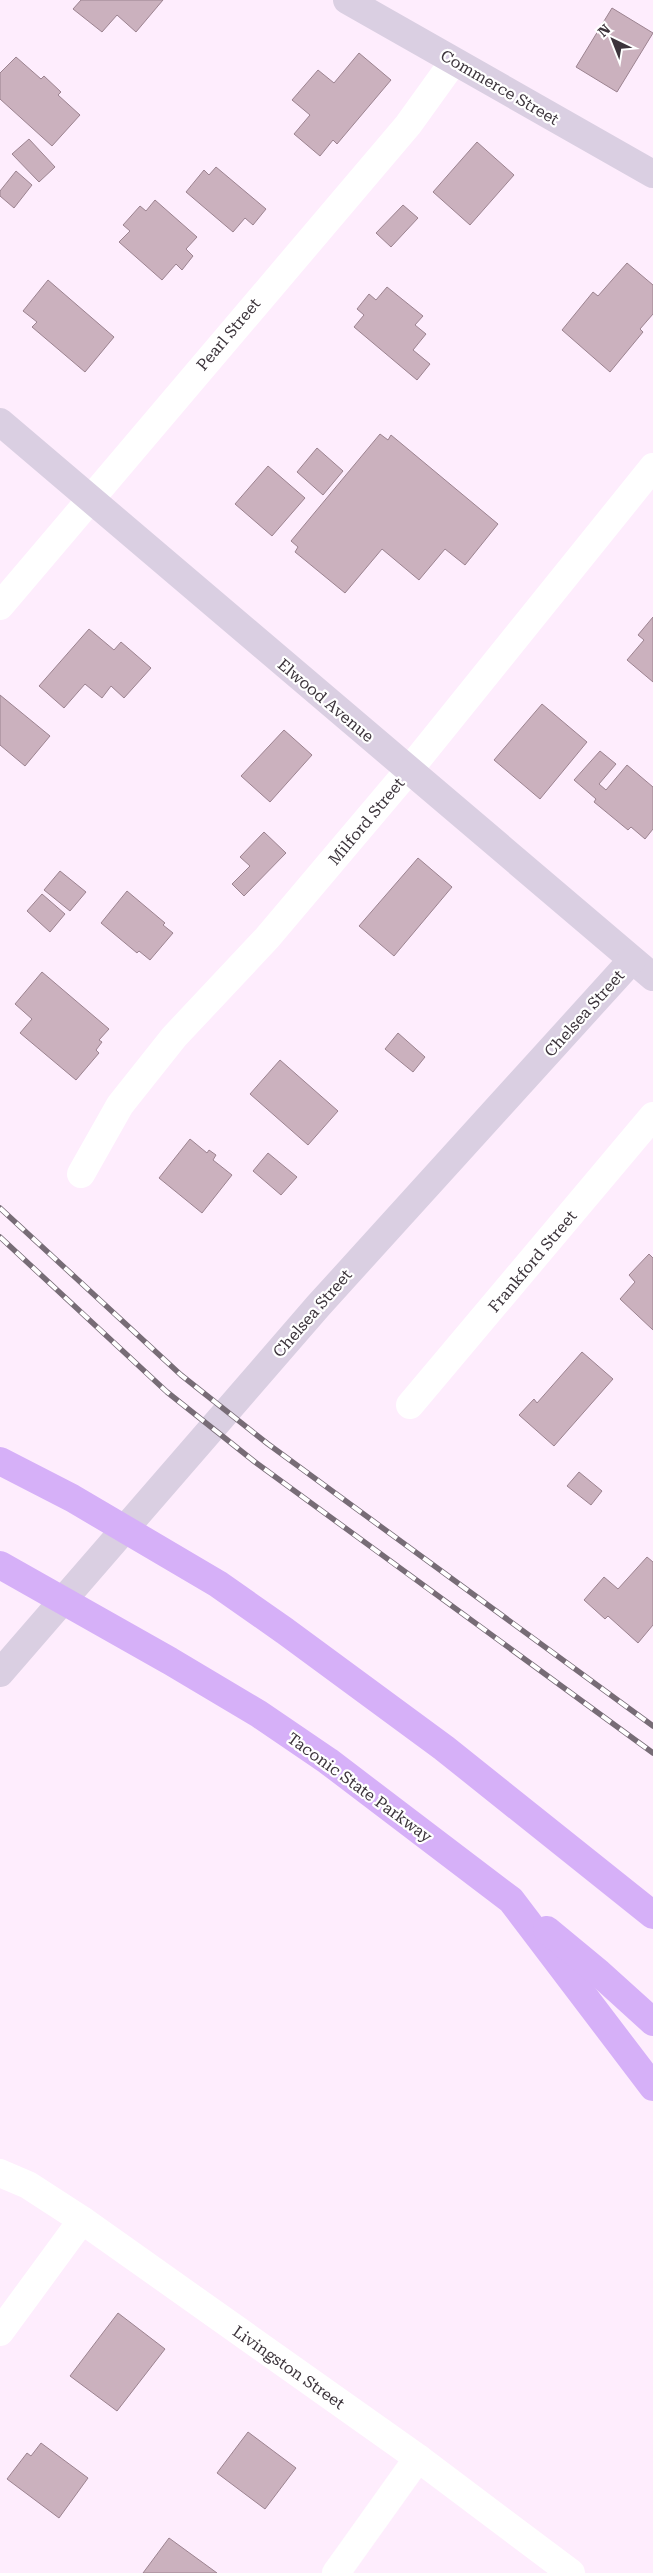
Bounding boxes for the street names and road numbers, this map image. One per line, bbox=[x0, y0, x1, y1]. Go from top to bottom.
street label: Commerce Street bbox=[437, 46, 562, 129]
street label: Pearl Street bbox=[193, 294, 264, 374]
street label: Elwood Avenue bbox=[274, 655, 378, 746]
street label: Milford Street bbox=[324, 774, 408, 869]
street label: Chelsea Street bbox=[540, 966, 628, 1061]
street label: Frankford Street bbox=[484, 1206, 581, 1316]
street label: Chelsea Street bbox=[269, 1265, 356, 1361]
street label: Taconic State Parkway bbox=[284, 1729, 436, 1847]
street label: Livingston Street bbox=[229, 2322, 348, 2413]

